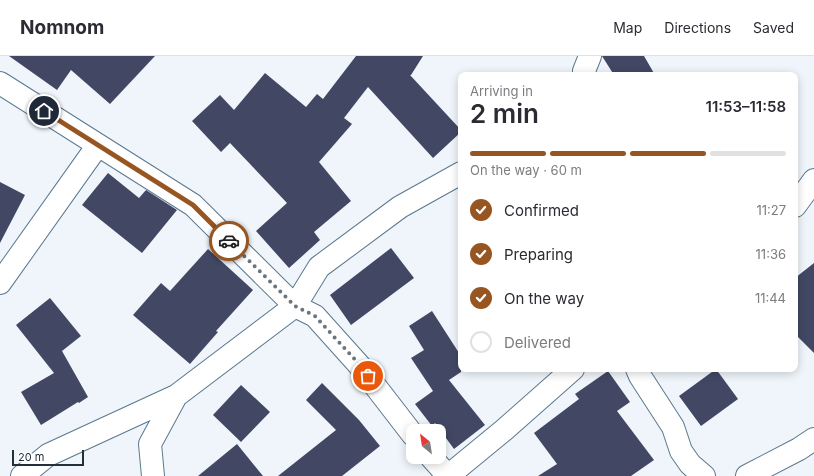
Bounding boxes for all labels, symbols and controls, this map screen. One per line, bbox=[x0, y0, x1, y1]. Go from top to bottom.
text: Nomnom bbox=[20, 16, 104, 39]
text: Map bbox=[613, 19, 642, 36]
text: Directions bbox=[664, 19, 731, 36]
text: Saved bbox=[753, 19, 794, 36]
text: Arriving in bbox=[470, 83, 533, 99]
pin bbox=[27, 94, 61, 128]
text: 11:53–11:58 bbox=[706, 97, 786, 116]
text: 2 min bbox=[470, 98, 539, 129]
icon: home bbox=[33, 100, 55, 122]
text: On the way · 60 m bbox=[470, 162, 582, 178]
icon: check bbox=[470, 199, 492, 221]
text: Confirmed bbox=[504, 201, 579, 220]
text: 11:27 bbox=[756, 202, 786, 218]
courier bbox=[209, 221, 249, 261]
icon: car bbox=[218, 230, 240, 252]
icon: check bbox=[470, 243, 492, 265]
text: Preparing bbox=[504, 245, 573, 264]
text: 11:36 bbox=[756, 246, 786, 262]
icon: check bbox=[470, 287, 492, 309]
text: On the way bbox=[504, 289, 584, 308]
text: 11:44 bbox=[755, 290, 786, 306]
text: Delivered bbox=[504, 333, 571, 352]
pin bbox=[351, 359, 385, 393]
icon: bag bbox=[357, 365, 379, 387]
north arrow bbox=[406, 424, 446, 464]
map controls bbox=[406, 424, 446, 464]
scale bar bbox=[12, 448, 84, 467]
text: 20 m bbox=[18, 450, 44, 464]

